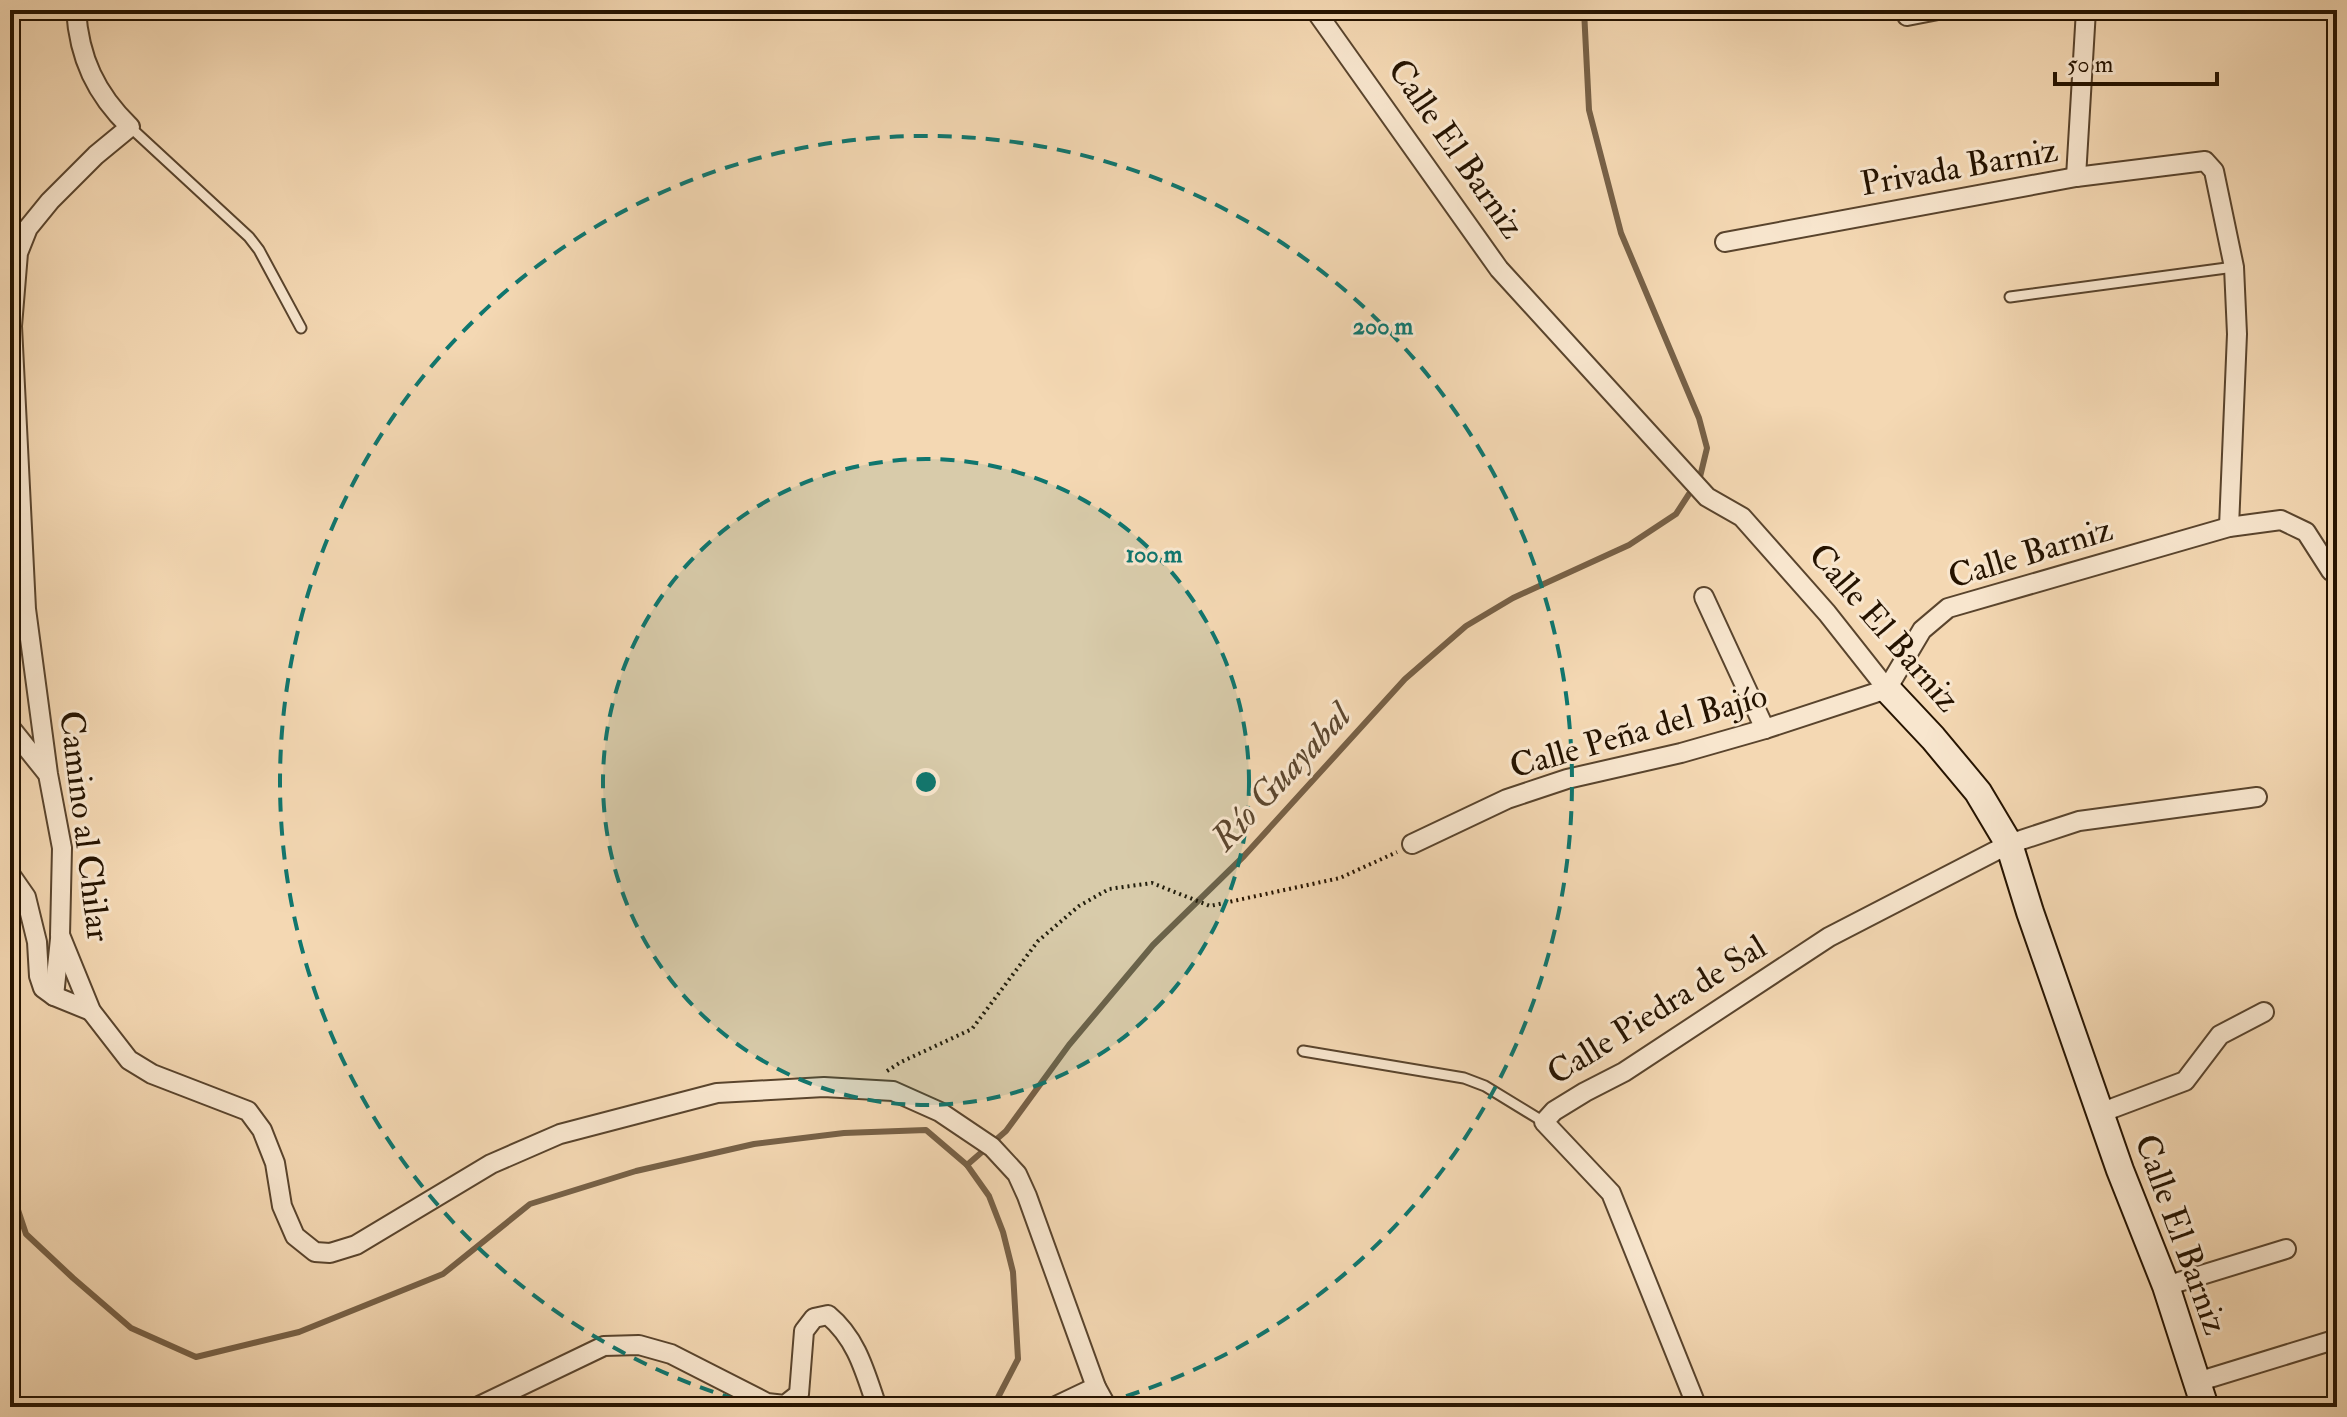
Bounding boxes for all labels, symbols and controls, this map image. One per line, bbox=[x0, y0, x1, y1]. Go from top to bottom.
scale bar bbox=[2055, 36, 2217, 86]
text: 50 m bbox=[2067, 49, 2114, 80]
street label: Calle El Barniz bbox=[1378, 51, 1534, 247]
street label: Privada Barniz bbox=[1857, 129, 2061, 206]
text: 200 m bbox=[1353, 311, 1414, 342]
street label: Calle Barniz bbox=[1943, 508, 2118, 599]
street label: Calle El Barniz bbox=[1799, 535, 1969, 721]
text: 100 m bbox=[1126, 539, 1183, 570]
street label: Calle Peña del Bajío bbox=[1505, 674, 1772, 789]
water label: Río Guayabal bbox=[1201, 692, 1362, 861]
street label: Camino al Chilar bbox=[49, 708, 120, 944]
centre of rings bbox=[912, 768, 940, 796]
street label: Calle Piedra de Sal bbox=[1539, 926, 1775, 1095]
street label: Calle El Barniz bbox=[2125, 1129, 2237, 1340]

